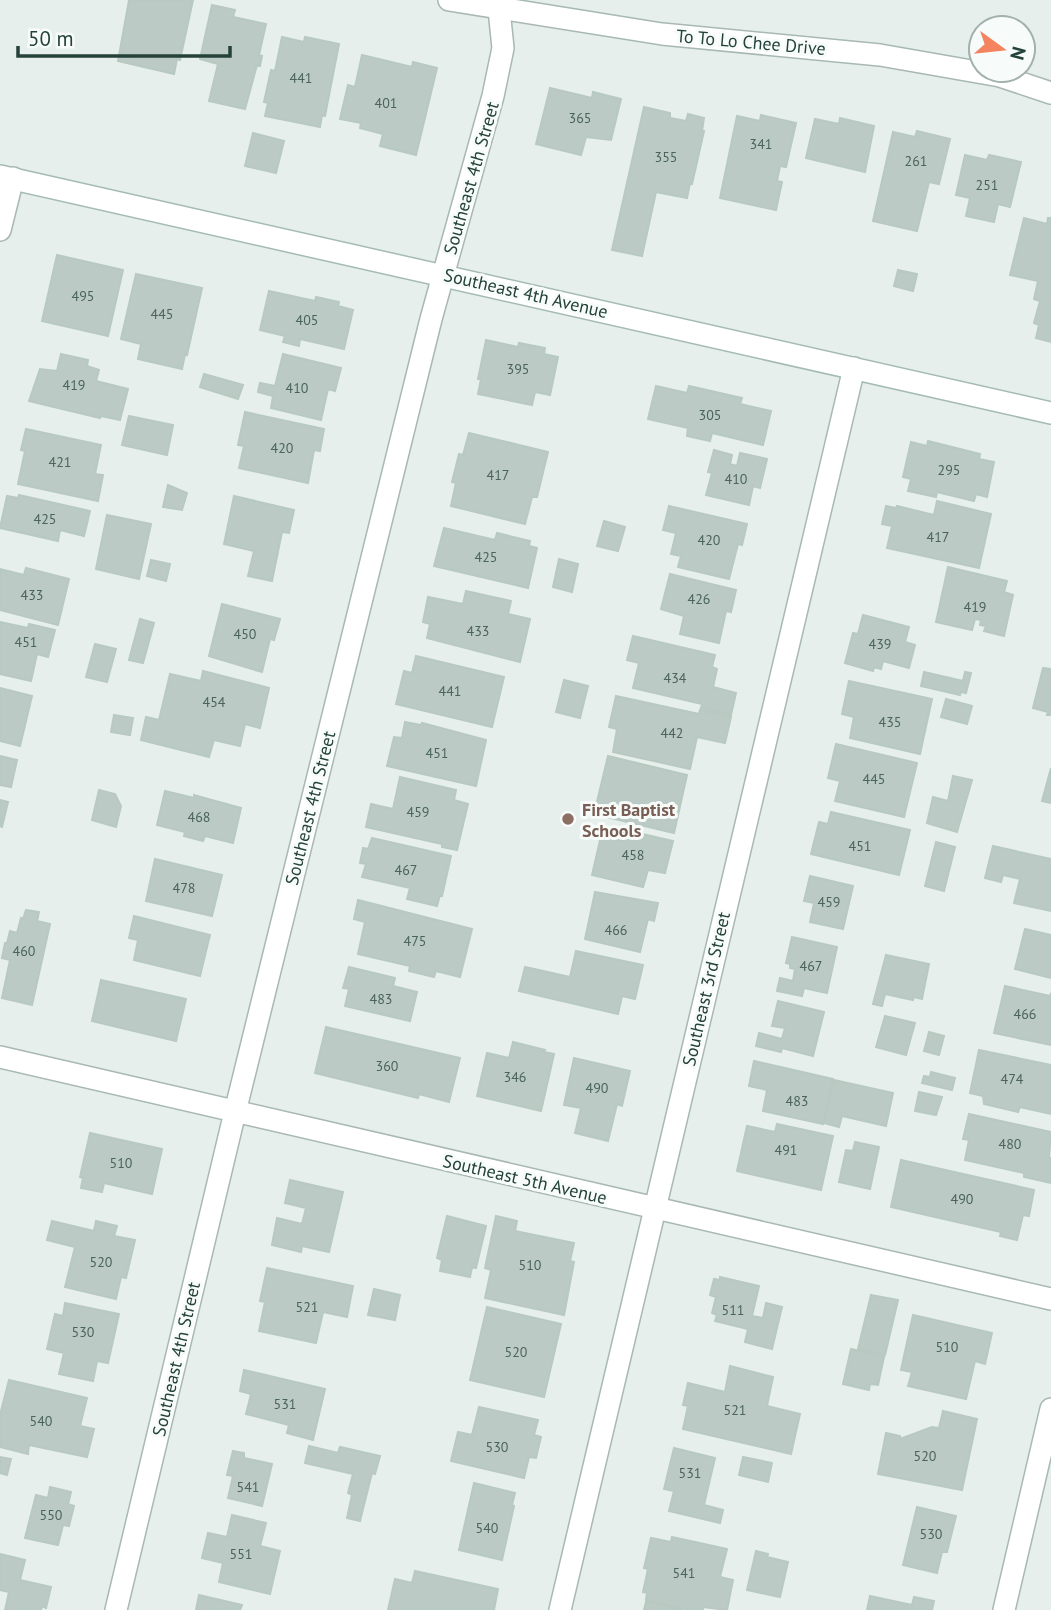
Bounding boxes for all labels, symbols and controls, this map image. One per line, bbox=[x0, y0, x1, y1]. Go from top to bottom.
scale bar bbox=[18, 14, 229, 58]
north arrow bbox=[967, 14, 1037, 84]
street label: To To Lo Chee Drive bbox=[675, 24, 827, 60]
text: 50 m bbox=[28, 25, 74, 52]
text: N bbox=[1005, 44, 1032, 63]
house number: 441 bbox=[290, 69, 312, 87]
house number: 401 bbox=[375, 94, 397, 112]
street label: Southeast 4th Street bbox=[438, 99, 504, 257]
house number: 365 bbox=[569, 109, 591, 127]
house number: 341 bbox=[750, 135, 772, 153]
house number: 355 bbox=[655, 148, 677, 166]
house number: 261 bbox=[905, 152, 927, 170]
house number: 251 bbox=[976, 176, 998, 194]
street label: Southeast 4th Avenue bbox=[442, 263, 610, 323]
house number: 495 bbox=[72, 287, 94, 305]
house number: 445 bbox=[151, 305, 173, 323]
house number: 405 bbox=[296, 311, 318, 329]
house number: 395 bbox=[507, 360, 529, 378]
house number: 419 bbox=[63, 376, 85, 394]
house number: 410 bbox=[286, 379, 309, 397]
house number: 305 bbox=[699, 406, 721, 424]
house number: 420 bbox=[271, 439, 294, 457]
house number: 421 bbox=[49, 453, 71, 471]
house number: 295 bbox=[938, 461, 960, 479]
house number: 417 bbox=[487, 466, 509, 484]
house number: 410 bbox=[725, 470, 748, 488]
house number: 425 bbox=[34, 510, 56, 528]
house number: 417 bbox=[927, 528, 949, 546]
house number: 420 bbox=[698, 531, 721, 549]
house number: 425 bbox=[475, 548, 497, 566]
house number: 433 bbox=[21, 586, 43, 604]
house number: 426 bbox=[688, 590, 710, 608]
house number: 419 bbox=[964, 598, 986, 616]
house number: 433 bbox=[467, 622, 489, 640]
house number: 450 bbox=[234, 625, 257, 643]
house number: 451 bbox=[15, 633, 37, 651]
house number: 439 bbox=[869, 635, 891, 653]
house number: 434 bbox=[664, 669, 687, 687]
house number: 441 bbox=[439, 682, 461, 700]
house number: 454 bbox=[203, 693, 226, 711]
house number: 435 bbox=[879, 713, 901, 731]
house number: 442 bbox=[661, 724, 683, 742]
street label: Southeast 4th Street bbox=[280, 729, 340, 887]
house number: 451 bbox=[426, 744, 448, 762]
house number: 445 bbox=[863, 770, 885, 788]
place label: First Baptist Schools bbox=[582, 798, 676, 842]
house number: 459 bbox=[407, 803, 429, 821]
house number: 468 bbox=[188, 808, 210, 826]
marker: First Baptist Schools bbox=[560, 811, 576, 827]
house number: 451 bbox=[849, 837, 871, 855]
house number: 458 bbox=[622, 846, 644, 864]
house number: 467 bbox=[395, 861, 417, 879]
house number: 478 bbox=[173, 879, 195, 897]
house number: 459 bbox=[818, 893, 840, 911]
street label: Southeast 3rd Street bbox=[677, 910, 735, 1068]
house number: 466 bbox=[605, 921, 627, 939]
house number: 475 bbox=[404, 932, 426, 950]
house number: 460 bbox=[13, 942, 36, 960]
house number: 467 bbox=[800, 957, 822, 975]
house number: 483 bbox=[370, 990, 392, 1008]
house number: 466 bbox=[1014, 1005, 1036, 1023]
house number: 360 bbox=[376, 1057, 399, 1075]
house number: 346 bbox=[504, 1068, 526, 1086]
house number: 474 bbox=[1001, 1070, 1024, 1088]
house number: 490 bbox=[586, 1079, 609, 1097]
house number: 483 bbox=[786, 1092, 808, 1110]
house number: 480 bbox=[999, 1135, 1022, 1153]
house number: 491 bbox=[775, 1141, 797, 1159]
street label: Southeast 5th Avenue bbox=[441, 1149, 609, 1209]
house number: 510 bbox=[110, 1154, 133, 1172]
house number: 490 bbox=[951, 1190, 974, 1208]
house number: 520 bbox=[90, 1253, 113, 1271]
house number: 510 bbox=[519, 1256, 542, 1274]
street label: Southeast 4th Street bbox=[147, 1279, 205, 1439]
house number: 521 bbox=[296, 1298, 318, 1316]
house number: 511 bbox=[722, 1301, 744, 1319]
house number: 530 bbox=[72, 1323, 95, 1341]
house number: 510 bbox=[936, 1338, 959, 1356]
house number: 520 bbox=[505, 1343, 528, 1361]
house number: 531 bbox=[274, 1395, 296, 1413]
house number: 521 bbox=[724, 1401, 746, 1419]
house number: 540 bbox=[30, 1412, 53, 1430]
house number: 530 bbox=[486, 1438, 509, 1456]
house number: 520 bbox=[914, 1447, 937, 1465]
house number: 531 bbox=[679, 1464, 701, 1482]
house number: 541 bbox=[237, 1478, 259, 1496]
house number: 550 bbox=[40, 1506, 63, 1524]
house number: 540 bbox=[476, 1519, 499, 1537]
house number: 530 bbox=[920, 1525, 943, 1543]
house number: 551 bbox=[230, 1545, 252, 1563]
house number: 541 bbox=[673, 1564, 695, 1582]

